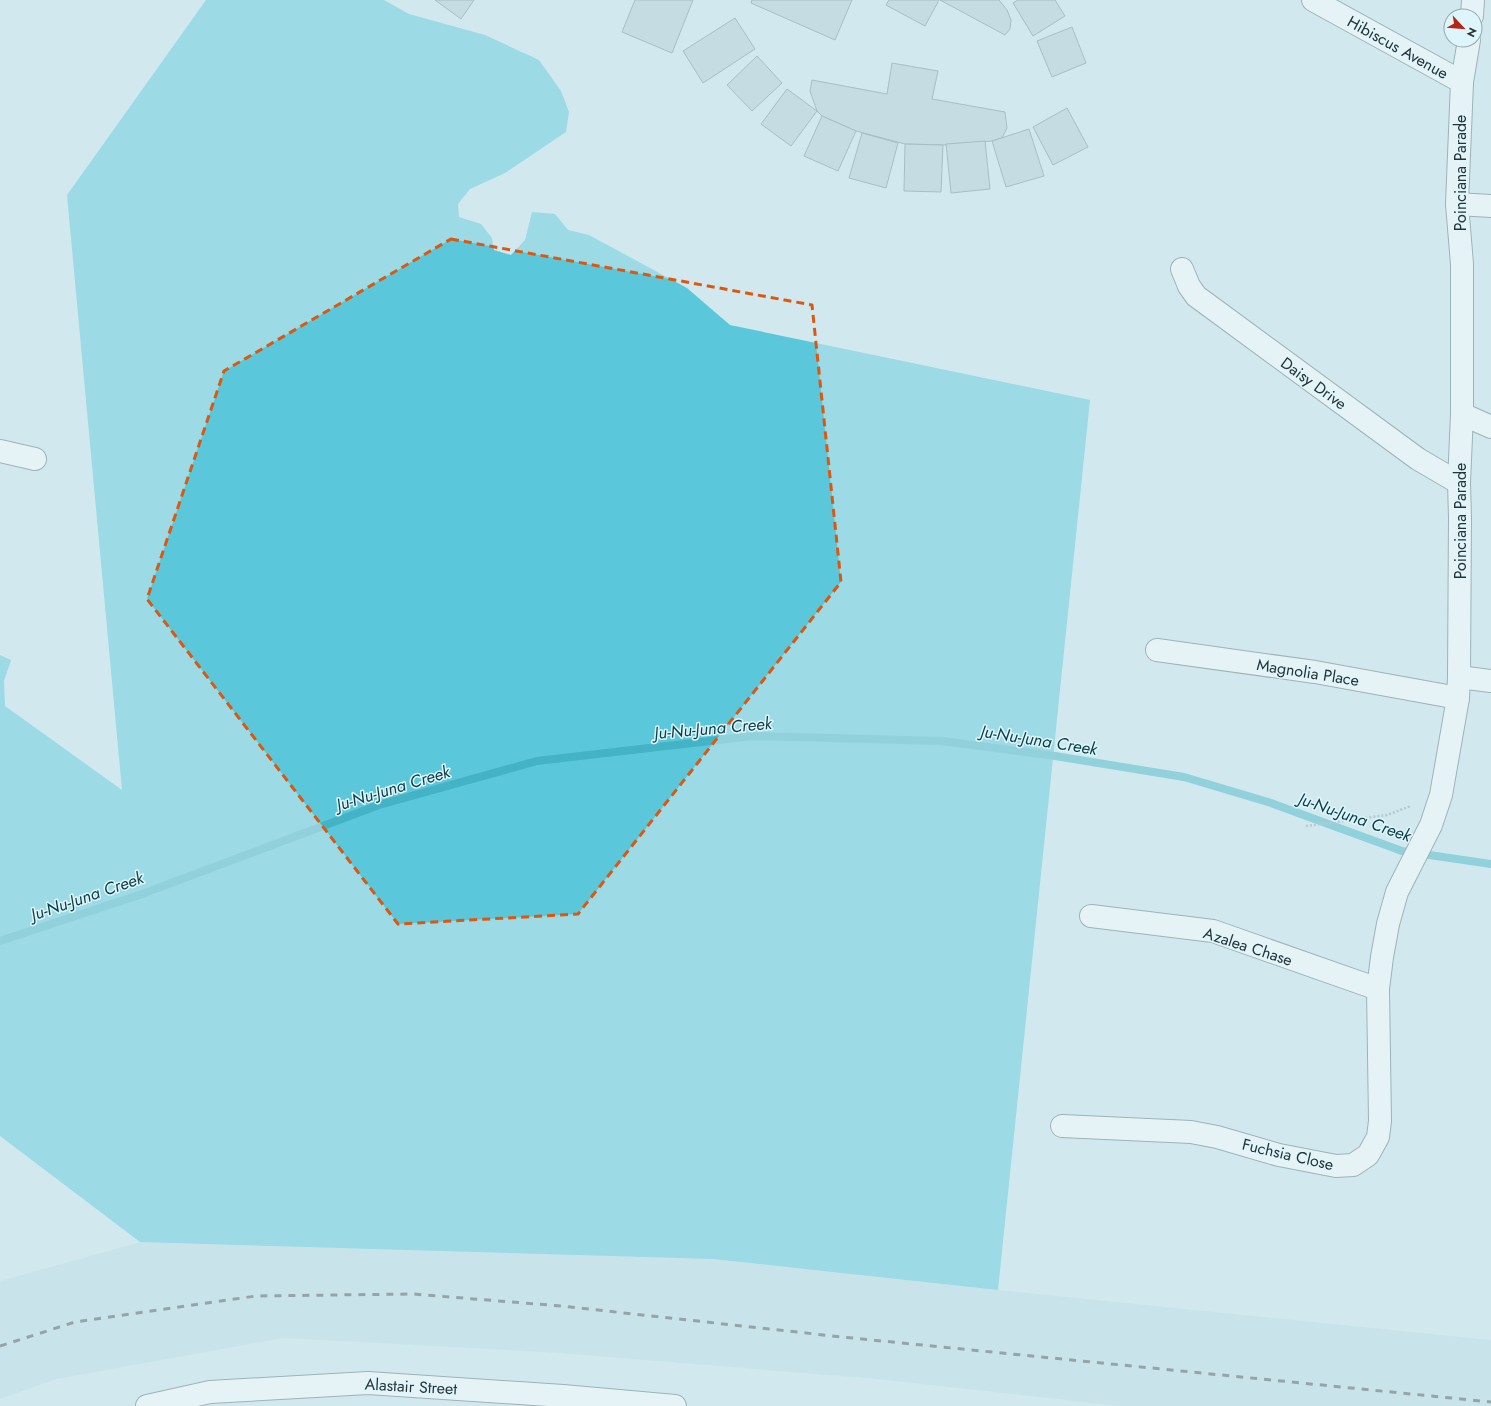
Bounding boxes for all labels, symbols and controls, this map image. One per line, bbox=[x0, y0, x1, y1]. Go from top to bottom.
north arrow bbox=[1443, 8, 1483, 48]
street label: Hibiscus Avenue bbox=[1343, 10, 1453, 85]
text: N bbox=[1463, 25, 1481, 40]
street label: Poinciana Parade bbox=[1449, 115, 1472, 231]
street label: Daisy Drive bbox=[1276, 352, 1351, 415]
street label: Poinciana Parade bbox=[1449, 463, 1472, 579]
street label: Magnolia Place bbox=[1255, 653, 1361, 692]
water label: Ju-Nu-Juna Creek bbox=[650, 711, 773, 745]
water label: Ju-Nu-Juna Creek bbox=[976, 718, 1100, 761]
water label: Ju-Nu-Juna Creek bbox=[330, 759, 454, 818]
water label: Ju-Nu-Juna Creek bbox=[1293, 786, 1415, 848]
water label: Ju-Nu-Juna Creek bbox=[25, 865, 147, 927]
street label: Azalea Chase bbox=[1200, 921, 1295, 972]
street label: Fuchsia Close bbox=[1240, 1133, 1336, 1176]
street label: Alastair Street bbox=[364, 1373, 458, 1400]

